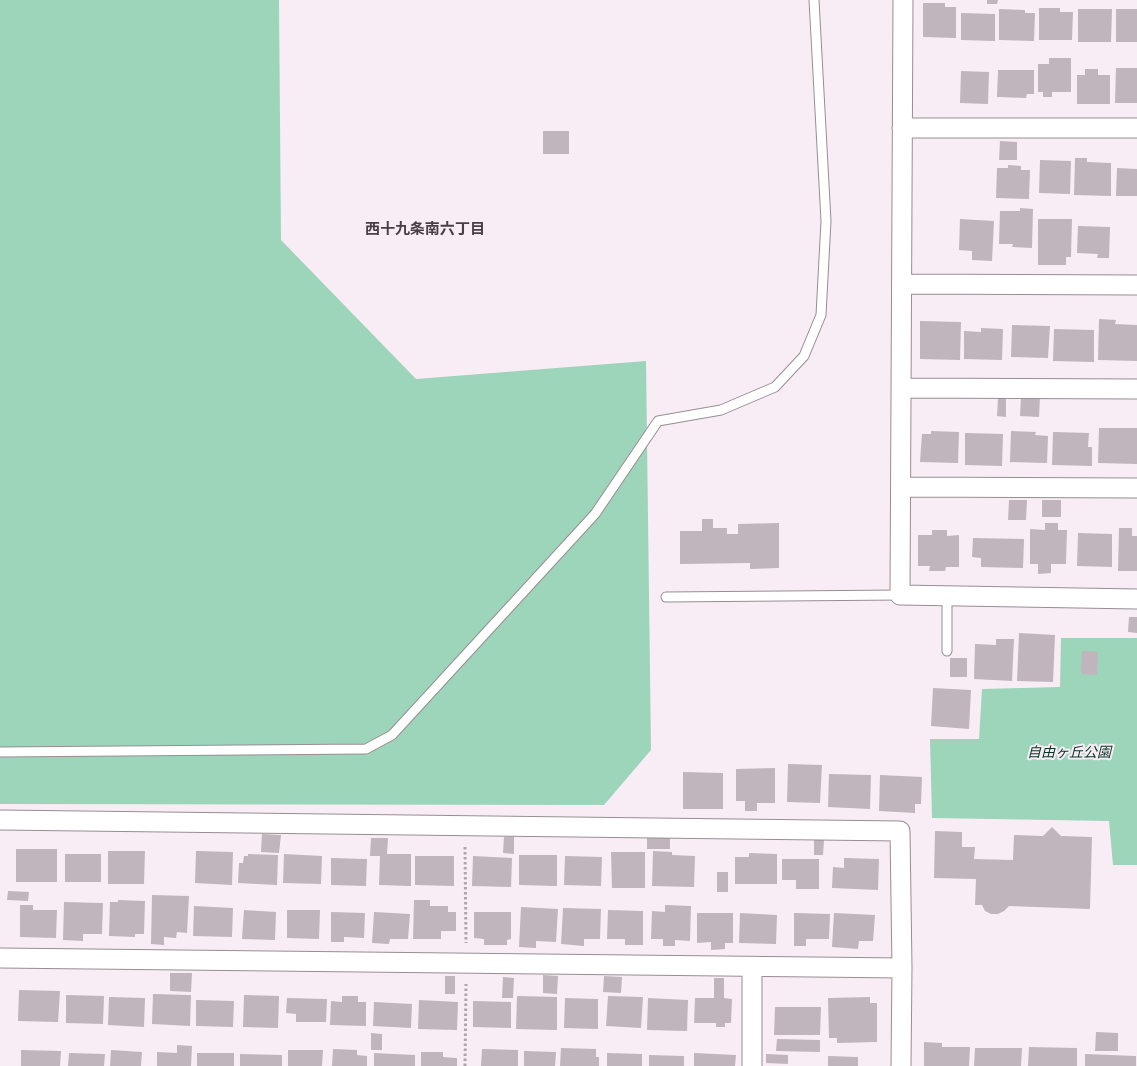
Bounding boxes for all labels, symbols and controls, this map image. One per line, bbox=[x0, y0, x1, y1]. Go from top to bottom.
district label: 西十九条南六丁目 bbox=[365, 221, 485, 239]
park label: 自由ヶ丘公園 bbox=[1027, 745, 1111, 761]

